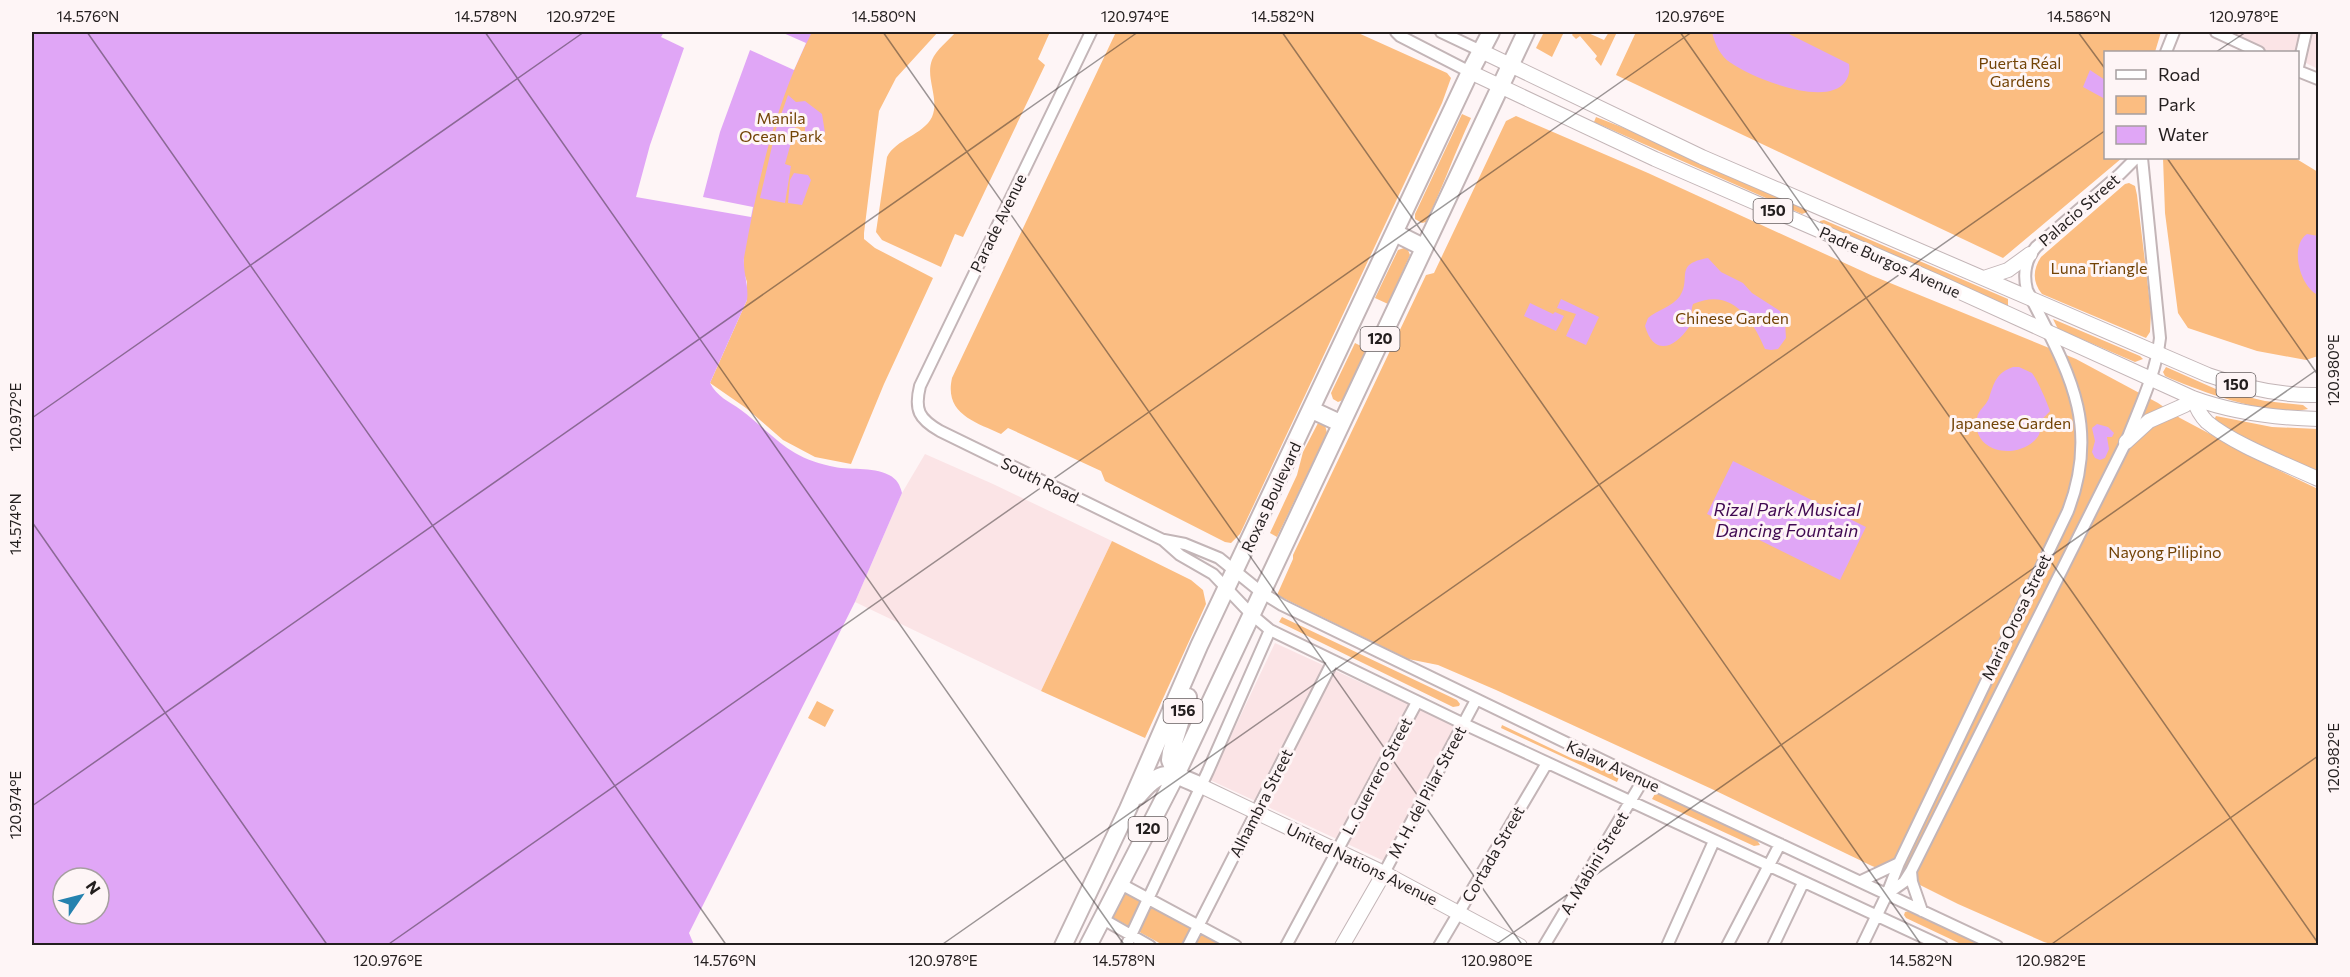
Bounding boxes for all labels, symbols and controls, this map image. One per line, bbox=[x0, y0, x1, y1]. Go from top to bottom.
text: 14.576°N bbox=[57, 7, 119, 25]
text: 14.578°N bbox=[455, 7, 517, 25]
text: 120.972°E bbox=[547, 7, 616, 25]
text: 14.580°N bbox=[852, 7, 916, 25]
text: 120.974°E bbox=[1101, 7, 1169, 25]
text: 14.582°N bbox=[1251, 7, 1315, 25]
text: 120.976°E bbox=[1655, 7, 1725, 25]
text: 14.586°N bbox=[2047, 7, 2111, 25]
text: 120.978°E bbox=[2209, 7, 2279, 25]
legend bbox=[2104, 51, 2299, 159]
park label: Puerta Réal Gardens bbox=[1979, 53, 2061, 90]
text: Road bbox=[2158, 63, 2200, 85]
text: Park bbox=[2158, 93, 2196, 115]
park label: Manila Ocean Park bbox=[739, 108, 823, 145]
text: Water bbox=[2158, 123, 2209, 145]
street label: Palacio Street bbox=[2034, 169, 2123, 250]
street label: Parade Avenue bbox=[966, 170, 1030, 275]
road number: 150 bbox=[1754, 199, 1792, 223]
street label: Padre Burgos Avenue bbox=[1817, 222, 1964, 301]
park label: Luna Triangle bbox=[2051, 258, 2147, 277]
park label: Chinese Garden bbox=[1675, 308, 1789, 327]
road number: 120 bbox=[1360, 327, 1400, 351]
text: 120.980°E bbox=[2324, 334, 2342, 406]
road number: 150 bbox=[2216, 373, 2256, 397]
text: 120.972°E bbox=[6, 382, 24, 451]
park label: Japanese Garden bbox=[1951, 413, 2071, 432]
street label: Roxas Boulevard bbox=[1237, 439, 1304, 555]
street label: South Road bbox=[998, 453, 1082, 507]
text: 14.574°N bbox=[6, 493, 24, 555]
water label: Rizal Park Musical Dancing Fountain bbox=[1713, 498, 1861, 541]
park label: Nayong Pilipino bbox=[2108, 542, 2222, 561]
street label: Maria Orosa Street bbox=[1977, 550, 2055, 683]
road number: 156 bbox=[1164, 699, 1202, 723]
street label: L. Guerrero Street bbox=[1338, 714, 1416, 838]
street label: M. H. del Pilar Street bbox=[1384, 722, 1470, 861]
text: 120.982°E bbox=[2324, 723, 2342, 793]
street label: Kalaw Avenue bbox=[1564, 736, 1663, 795]
street label: Alhambra Street bbox=[1225, 745, 1296, 860]
text: 120.974°E bbox=[6, 771, 24, 839]
street label: Cortada Street bbox=[1457, 802, 1528, 905]
street label: A. Mabini Street bbox=[1555, 808, 1632, 918]
road number: 120 bbox=[1128, 817, 1168, 841]
street label: United Nations Avenue bbox=[1284, 819, 1441, 908]
north arrow bbox=[51, 866, 111, 926]
text: N bbox=[82, 877, 105, 897]
text: 120.976°E bbox=[353, 951, 423, 969]
text: 14.576°N bbox=[694, 951, 756, 969]
text: 120.978°E bbox=[908, 951, 978, 969]
text: 14.578°N bbox=[1093, 951, 1155, 969]
text: 120.980°E bbox=[1461, 951, 1533, 969]
text: 14.582°N bbox=[1889, 951, 1953, 969]
text: 120.982°E bbox=[2016, 951, 2086, 969]

